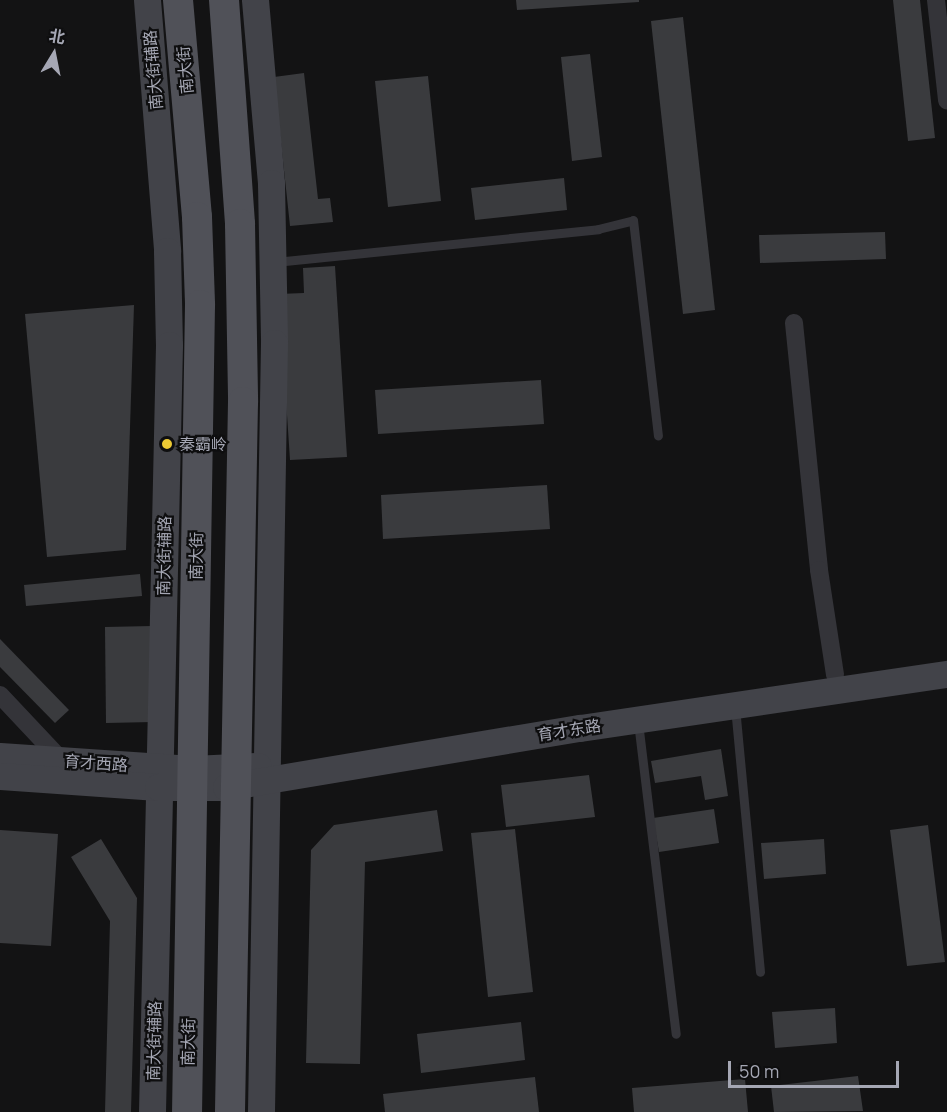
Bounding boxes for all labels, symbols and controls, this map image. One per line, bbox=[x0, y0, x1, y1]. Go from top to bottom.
north arrow bbox=[24, 24, 84, 84]
text: 北 bbox=[47, 24, 67, 48]
street label: 南大街辅路 bbox=[140, 29, 166, 111]
street label: 南大街 bbox=[173, 45, 197, 95]
place label: 秦霸岭 bbox=[179, 434, 227, 454]
marker: 秦霸岭 bbox=[160, 437, 174, 451]
street label: 南大街辅路 bbox=[154, 516, 174, 596]
street label: 南大街 bbox=[186, 532, 206, 580]
street label: 育才东路 bbox=[536, 716, 602, 744]
street label: 育才西路 bbox=[63, 751, 129, 775]
street label: 南大街辅路 bbox=[144, 1001, 164, 1081]
street label: 南大街 bbox=[178, 1018, 198, 1066]
scale bar bbox=[731, 1049, 902, 1087]
text: 50 m bbox=[739, 1059, 779, 1083]

